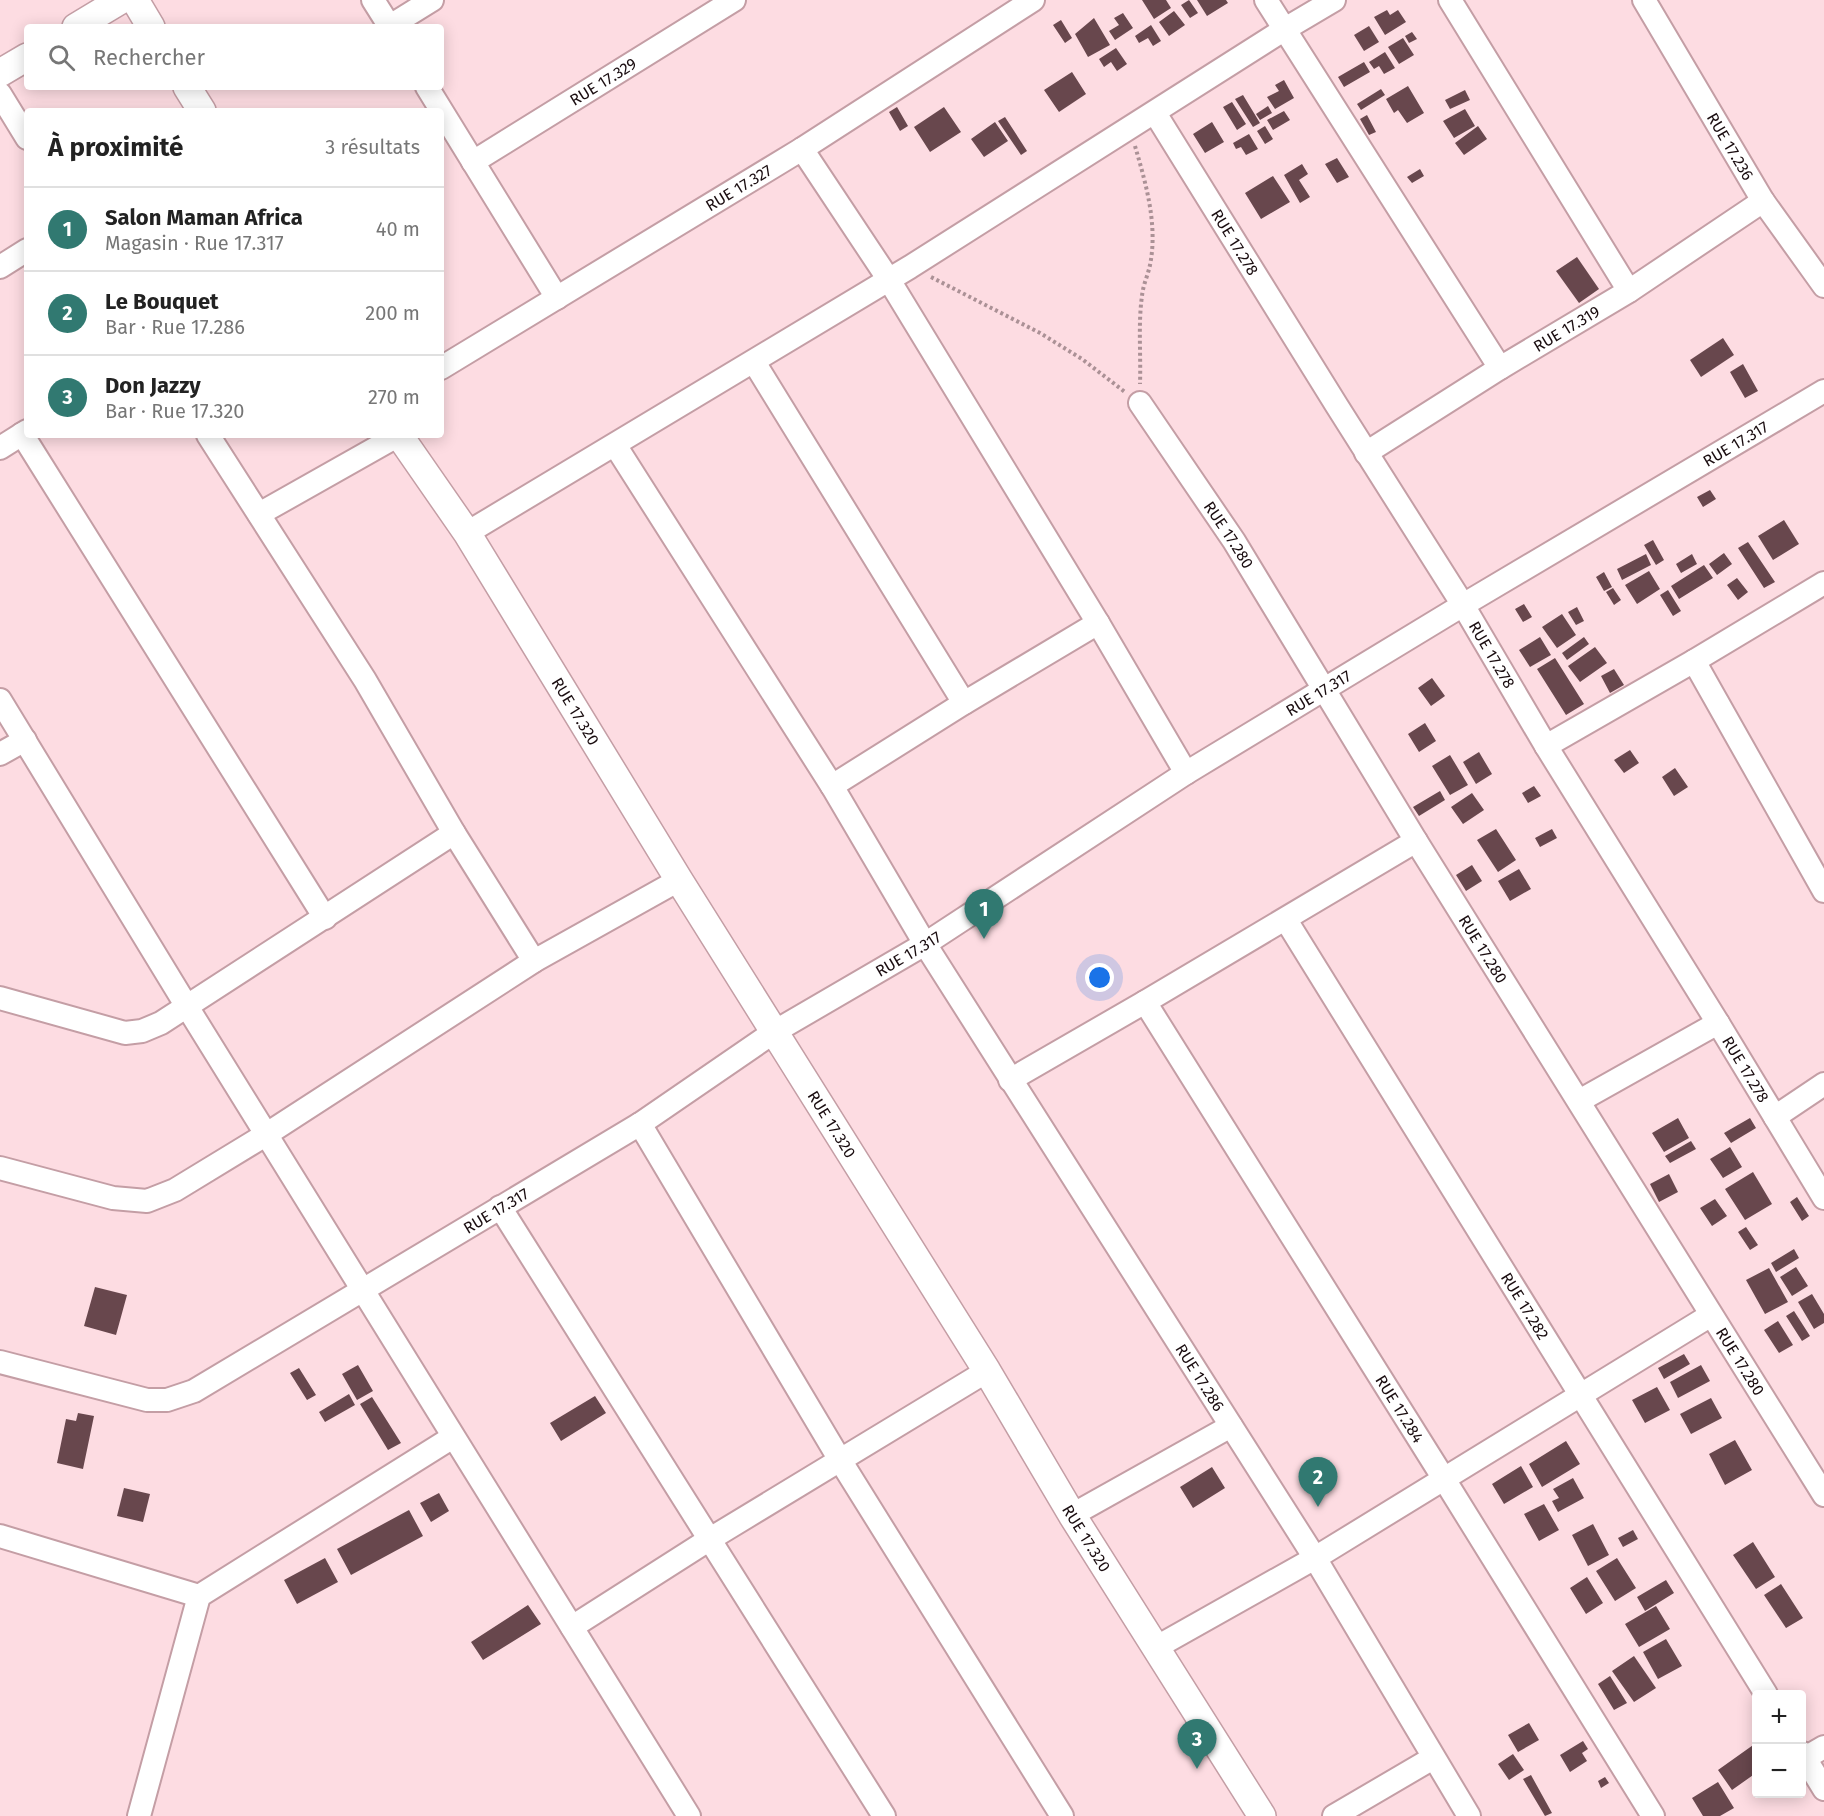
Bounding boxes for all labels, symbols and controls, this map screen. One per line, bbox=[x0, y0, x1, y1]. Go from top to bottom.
search box bbox=[24, 24, 444, 90]
icon: search bbox=[45, 41, 78, 74]
text: Rechercher bbox=[93, 44, 205, 71]
street label: RUE 17.329 bbox=[566, 53, 640, 109]
street label: RUE 17.236 bbox=[1703, 109, 1758, 183]
text: À proximité bbox=[48, 132, 183, 163]
text: 3 résultats bbox=[325, 135, 420, 159]
street label: RUE 17.327 bbox=[702, 160, 775, 215]
text: Salon Maman Africa bbox=[105, 204, 303, 231]
street label: RUE 17.278 bbox=[1208, 206, 1263, 279]
text: 1 bbox=[63, 217, 72, 241]
text: 40 m bbox=[376, 217, 420, 241]
text: Magasin · Rue 17.317 bbox=[105, 231, 284, 255]
text: Le Bouquet bbox=[105, 288, 219, 315]
text: 2 bbox=[62, 301, 73, 325]
text: 200 m bbox=[365, 301, 420, 325]
street label: RUE 17.319 bbox=[1530, 301, 1603, 355]
text: Bar · Rue 17.286 bbox=[105, 315, 245, 339]
text: Don Jazzy bbox=[105, 372, 201, 399]
text: 3 bbox=[62, 385, 73, 409]
text: 270 m bbox=[368, 385, 420, 409]
text: Bar · Rue 17.320 bbox=[105, 399, 244, 423]
street label: RUE 17.317 bbox=[1699, 417, 1771, 470]
street label: RUE 17.280 bbox=[1200, 497, 1258, 572]
street label: RUE 17.278 bbox=[1465, 618, 1519, 692]
street label: RUE 17.317 bbox=[1282, 666, 1354, 720]
street label: RUE 17.320 bbox=[548, 674, 604, 748]
pin: 1 bbox=[964, 890, 1004, 939]
street label: RUE 17.280 bbox=[1455, 911, 1512, 986]
street label: RUE 17.317 bbox=[872, 927, 944, 980]
your location bbox=[1085, 963, 1114, 992]
street label: RUE 17.278 bbox=[1719, 1032, 1773, 1106]
street label: RUE 17.320 bbox=[804, 1087, 860, 1161]
street label: RUE 17.317 bbox=[460, 1184, 532, 1237]
street label: RUE 17.282 bbox=[1497, 1269, 1553, 1343]
street label: RUE 17.280 bbox=[1712, 1324, 1769, 1399]
street label: RUE 17.286 bbox=[1172, 1340, 1229, 1415]
street label: RUE 17.284 bbox=[1372, 1371, 1428, 1446]
pin: 2 bbox=[1298, 1458, 1338, 1507]
street label: RUE 17.320 bbox=[1058, 1501, 1115, 1575]
map controls bbox=[1752, 1690, 1806, 1798]
button: + bbox=[1752, 1690, 1806, 1744]
pin: 3 bbox=[1178, 1720, 1216, 1769]
button: − bbox=[1752, 1744, 1806, 1798]

